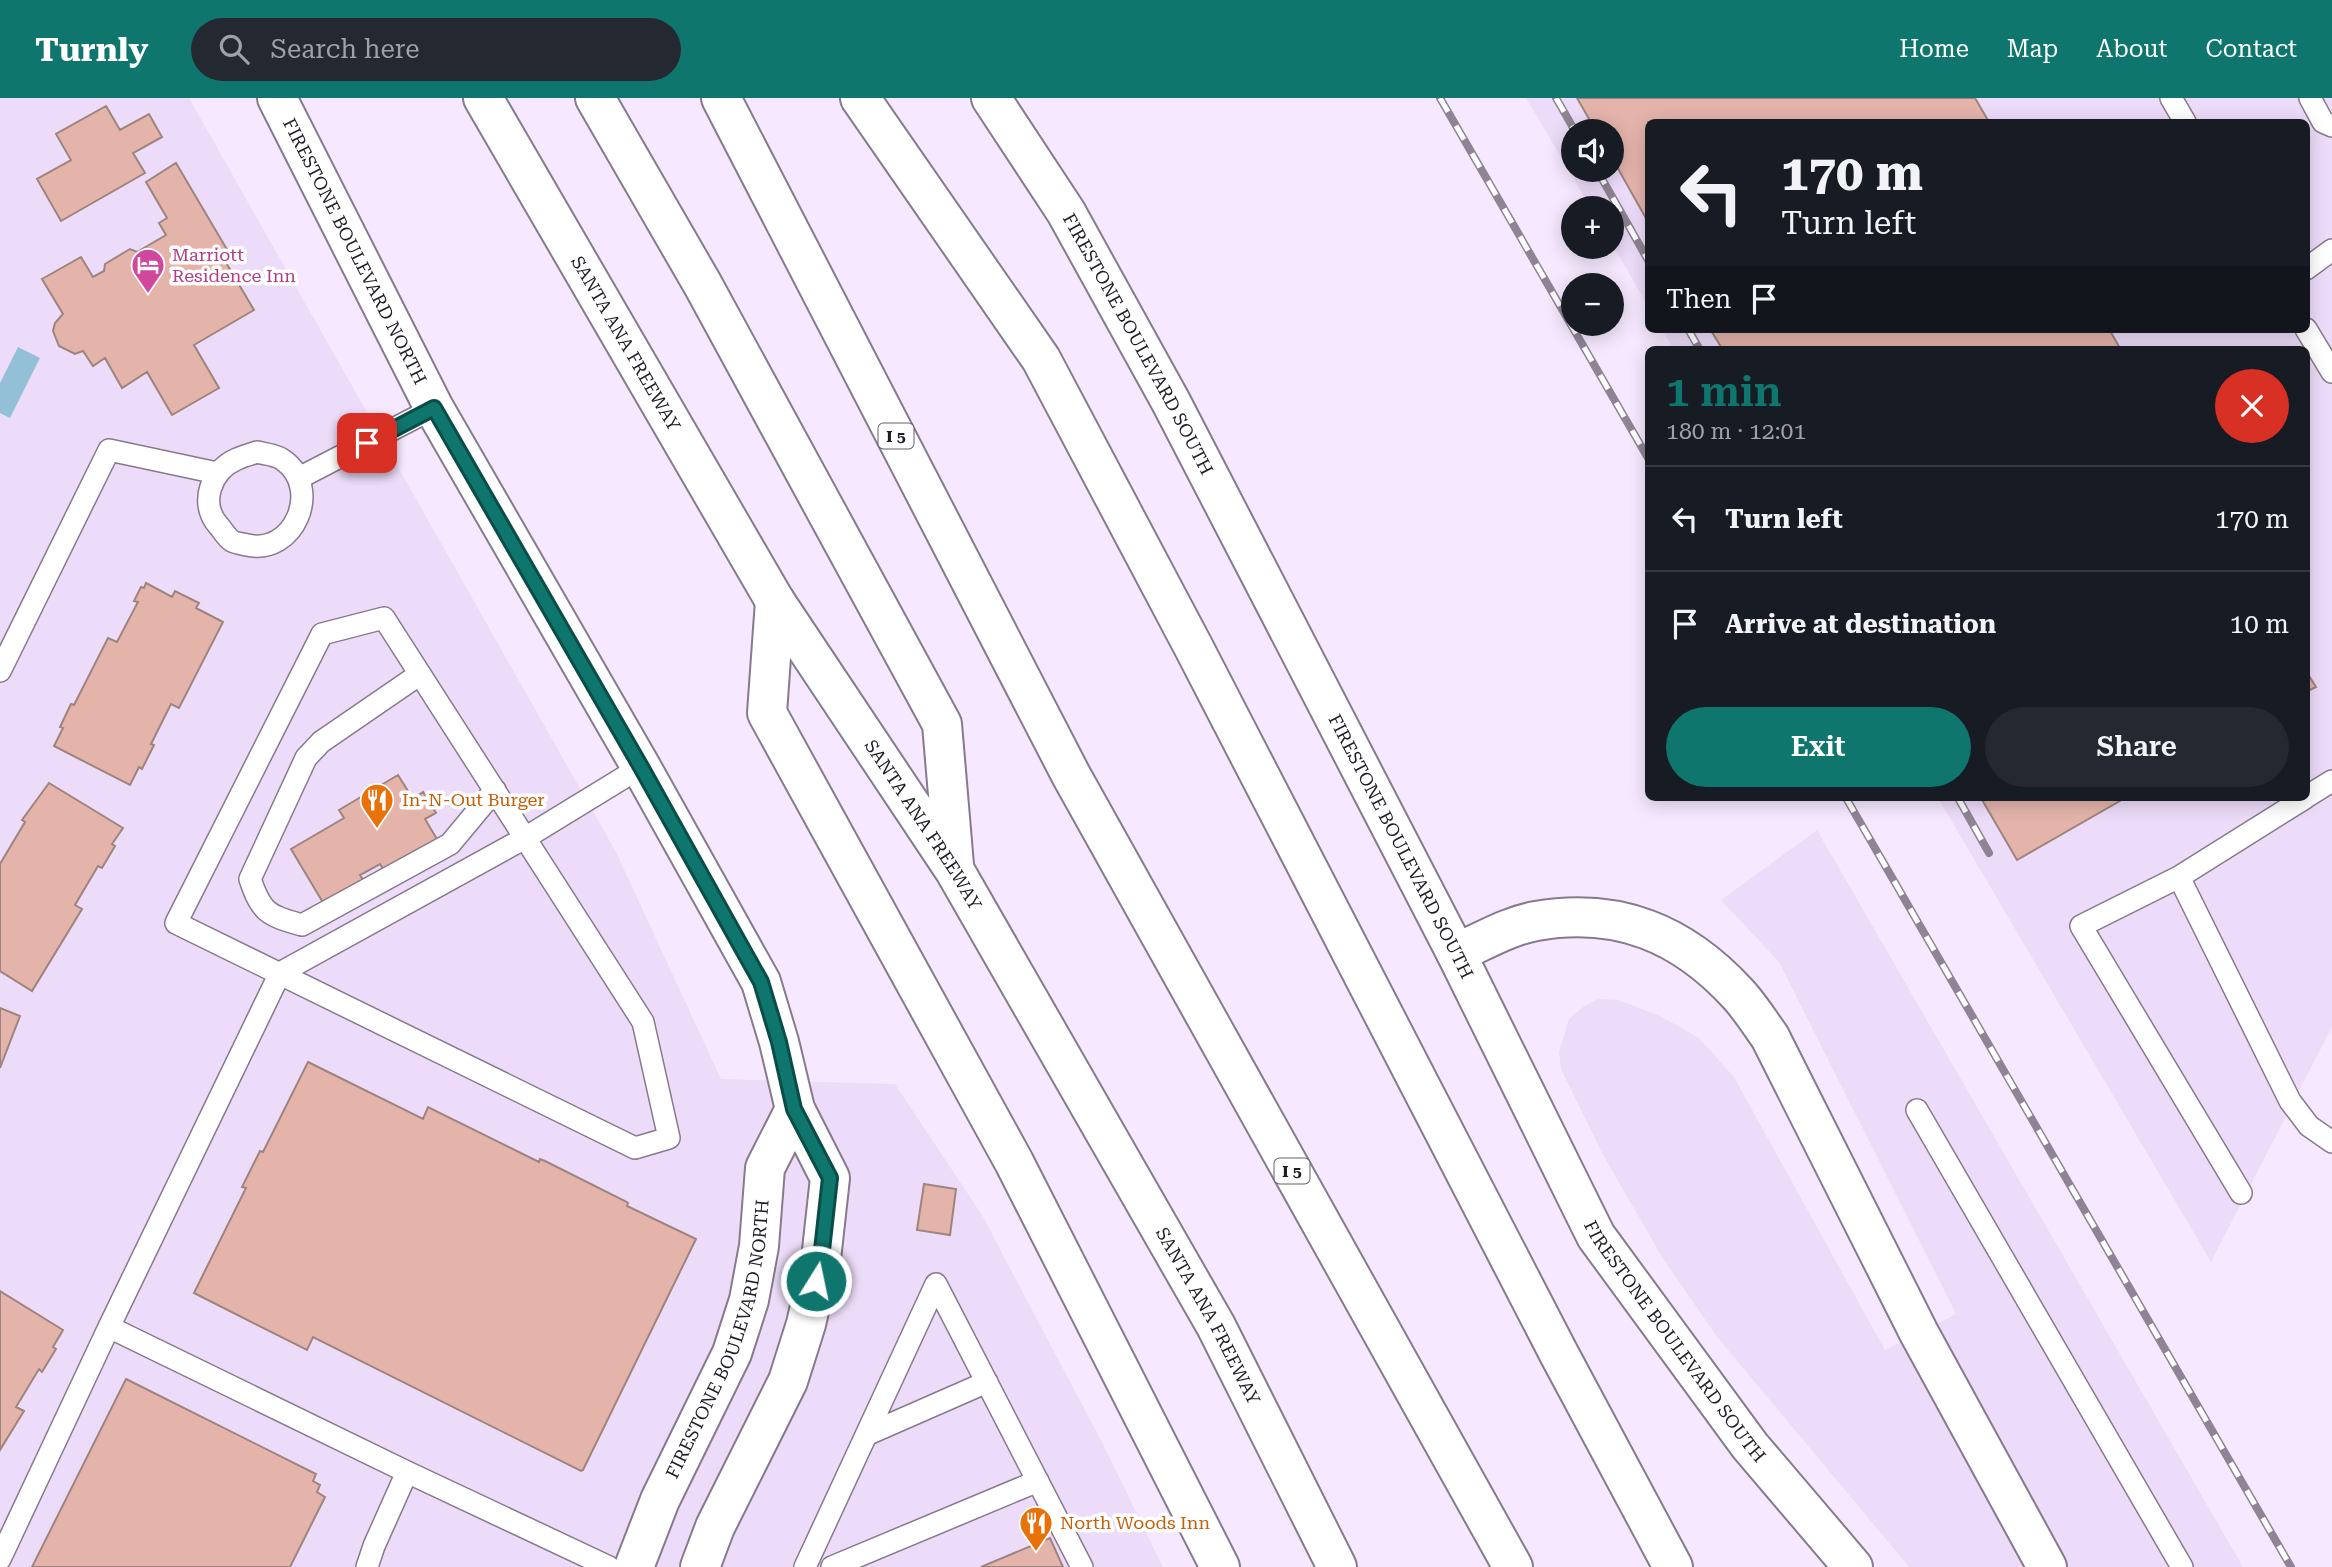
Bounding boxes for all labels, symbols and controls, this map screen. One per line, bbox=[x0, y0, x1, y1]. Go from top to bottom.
search box bbox=[191, 18, 681, 81]
text: Turnly bbox=[35, 30, 149, 69]
icon: search bbox=[215, 30, 253, 68]
text: Search here bbox=[271, 34, 419, 64]
text: Home bbox=[1899, 35, 1969, 63]
text: Map bbox=[2007, 35, 2058, 63]
text: About bbox=[2096, 35, 2167, 63]
text: Contact bbox=[2205, 35, 2297, 63]
street label: FIRESTONE BOULEVARD NORTH bbox=[279, 115, 431, 388]
map controls bbox=[1561, 119, 1624, 336]
button: sound bbox=[1561, 119, 1624, 182]
text: 170 m bbox=[1781, 145, 1923, 202]
icon: left bbox=[1666, 147, 1757, 238]
button: + bbox=[1561, 196, 1624, 259]
text: Turn left bbox=[1781, 204, 1916, 242]
street label: FIRESTONE BOULEVARD SOUTH bbox=[1059, 210, 1218, 478]
place label: Marriott Residence Inn bbox=[172, 244, 296, 286]
hotel icon: Marriott Residence Inn bbox=[129, 246, 167, 295]
street label: SANTA ANA FREEWAY bbox=[567, 252, 685, 435]
button: − bbox=[1561, 273, 1624, 336]
icon: arrive bbox=[1745, 280, 1783, 318]
text: Then bbox=[1666, 284, 1731, 314]
text: 1 min bbox=[1666, 367, 1782, 416]
button: close bbox=[2215, 369, 2289, 443]
pin bbox=[337, 413, 397, 473]
text: 180 m · 12:01 bbox=[1666, 418, 1806, 445]
icon: arrive bbox=[348, 424, 386, 462]
road number: I 5 bbox=[878, 424, 914, 448]
icon: left bbox=[1666, 500, 1704, 538]
text: Turn left bbox=[1725, 504, 1843, 534]
text: 170 m bbox=[2215, 504, 2289, 534]
icon: arrive bbox=[1666, 605, 1704, 643]
text: Arrive at destination bbox=[1725, 609, 1996, 639]
text: 10 m bbox=[2230, 609, 2289, 639]
button: Exit bbox=[1666, 707, 1971, 787]
button: Share bbox=[1985, 707, 2289, 787]
street label: FIRESTONE BOULEVARD SOUTH bbox=[1324, 711, 1478, 982]
street label: SANTA ANA FREEWAY bbox=[861, 736, 986, 914]
restaurant icon: In-N-Out Burger bbox=[358, 781, 396, 830]
place label: In-N-Out Burger bbox=[402, 789, 545, 810]
road number: I 5 bbox=[1274, 1158, 1310, 1184]
street label: FIRESTONE BOULEVARD NORTH bbox=[661, 1199, 773, 1482]
street label: FIRESTONE BOULEVARD SOUTH bbox=[1580, 1217, 1770, 1466]
street label: SANTA ANA FREEWAY bbox=[1152, 1223, 1265, 1408]
position arrow bbox=[779, 1244, 853, 1318]
restaurant icon: North Woods Inn bbox=[1017, 1504, 1055, 1553]
place label: North Woods Inn bbox=[1060, 1512, 1210, 1533]

